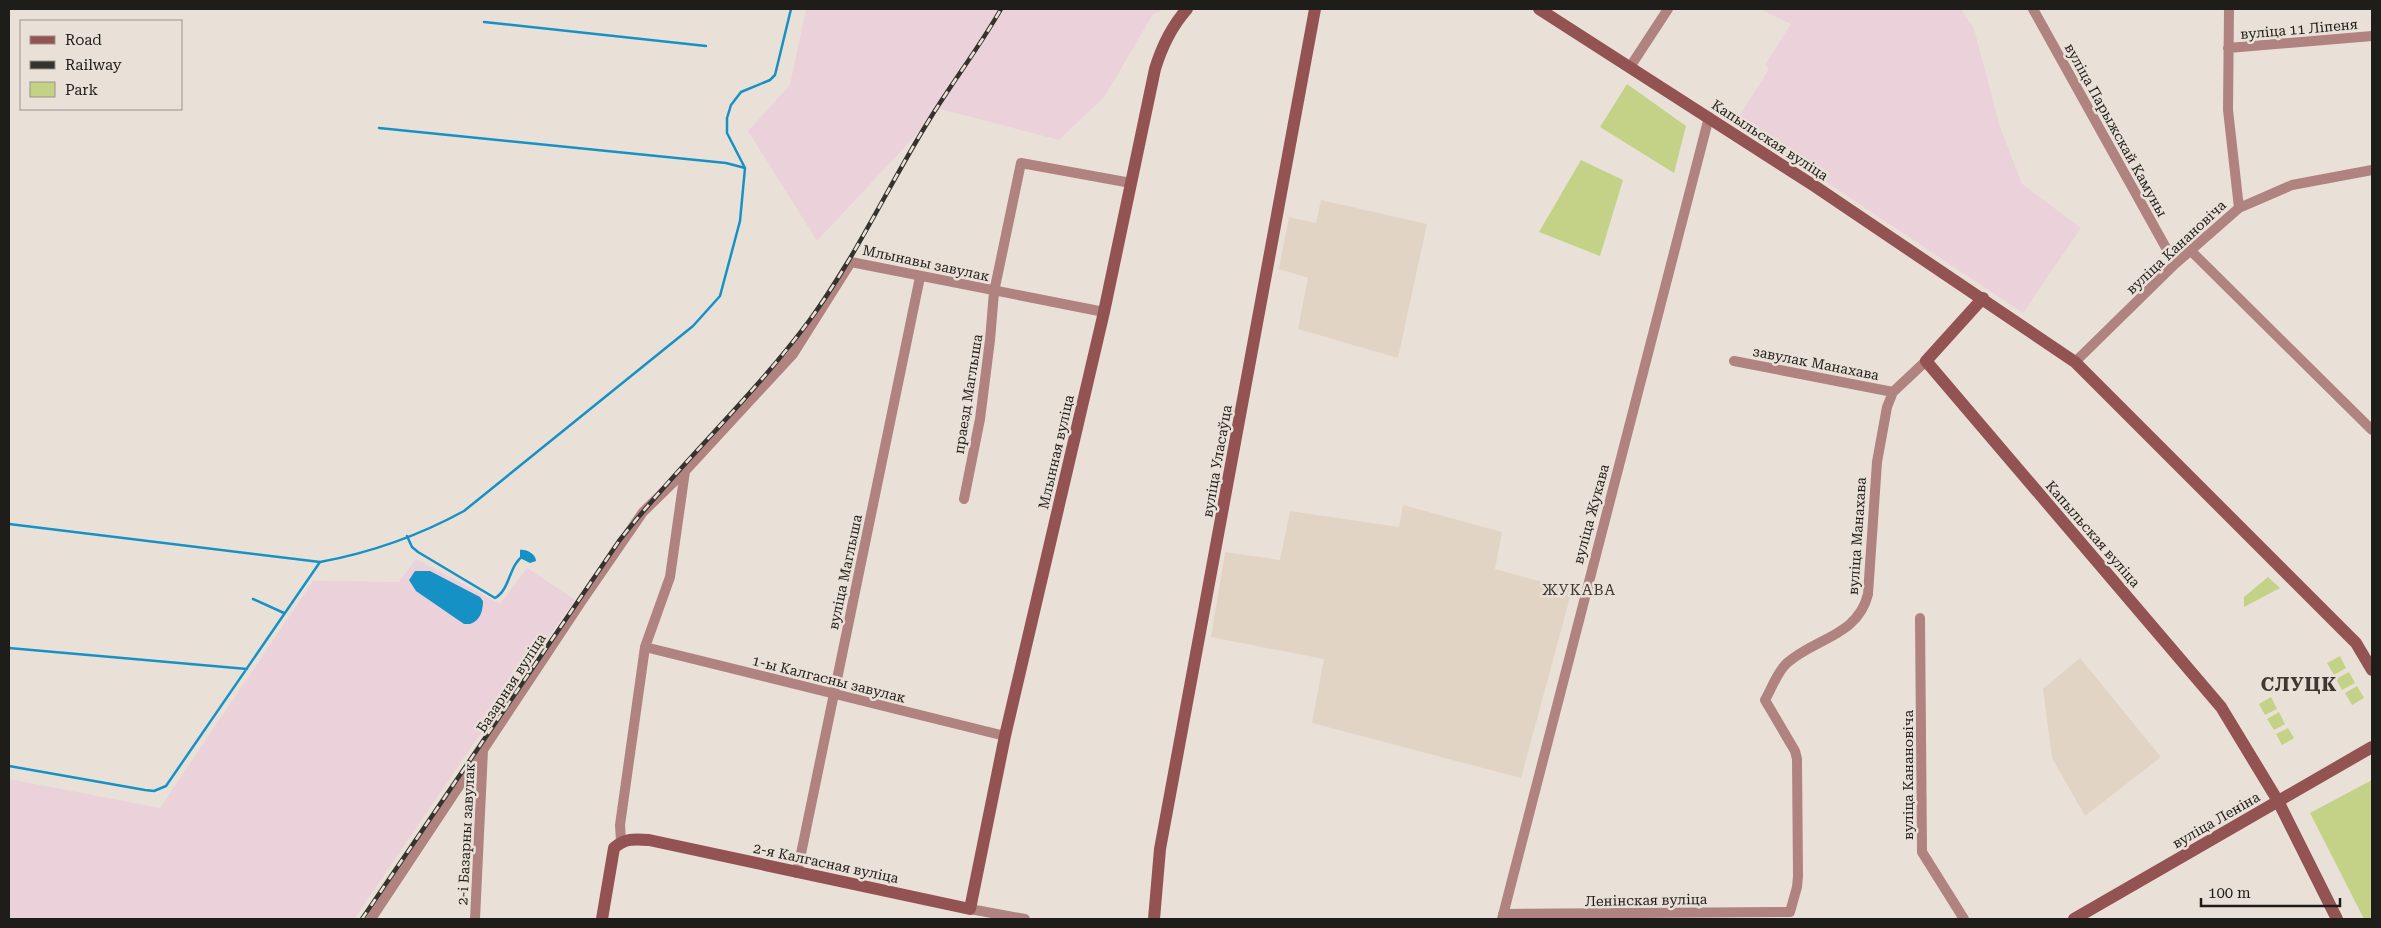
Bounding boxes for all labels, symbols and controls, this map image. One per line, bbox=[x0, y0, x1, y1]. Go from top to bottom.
street label: вуліца 11 Ліпеня bbox=[2240, 16, 2358, 42]
legend bbox=[20, 20, 182, 110]
text: Road bbox=[65, 31, 102, 49]
street label: вуліца Парыжскай Камуны bbox=[2062, 41, 2170, 219]
text: Railway bbox=[65, 56, 122, 74]
text: Park bbox=[65, 81, 99, 99]
street label: Капыльская вуліца bbox=[1709, 96, 1832, 184]
street label: вуліца Канановіча bbox=[2123, 197, 2229, 297]
street label: Млынавы завулак bbox=[861, 242, 991, 284]
street label: праезд Маглыша bbox=[951, 333, 985, 455]
street label: завулак Манахава bbox=[1751, 343, 1881, 383]
street label: Млынная вуліца bbox=[1035, 393, 1077, 511]
street label: вуліца Уласаўца bbox=[1199, 403, 1235, 519]
street label: вуліца Жукава bbox=[1570, 462, 1612, 566]
street label: вуліца Манахава bbox=[1845, 476, 1869, 595]
street label: Капыльская вуліца bbox=[2042, 478, 2144, 591]
street label: вуліца Маглыша bbox=[825, 512, 865, 631]
district label: ЖУКАВА bbox=[1542, 581, 1616, 599]
street label: Базарная вуліца bbox=[473, 630, 549, 735]
street label: 1-ы Калгасны завулак bbox=[750, 652, 908, 706]
district label: СЛУЦК bbox=[2261, 673, 2337, 696]
street label: вуліца Канановіча bbox=[1900, 710, 1916, 840]
street label: 2-і Базарны завулак bbox=[454, 762, 478, 906]
street label: вуліца Леніна bbox=[2170, 788, 2263, 851]
street label: 2-я Калгасная вуліца bbox=[752, 840, 901, 886]
scale bar bbox=[2201, 876, 2340, 908]
text: 100 m bbox=[2208, 884, 2251, 902]
street label: Ленінская вуліца bbox=[1585, 891, 1708, 909]

